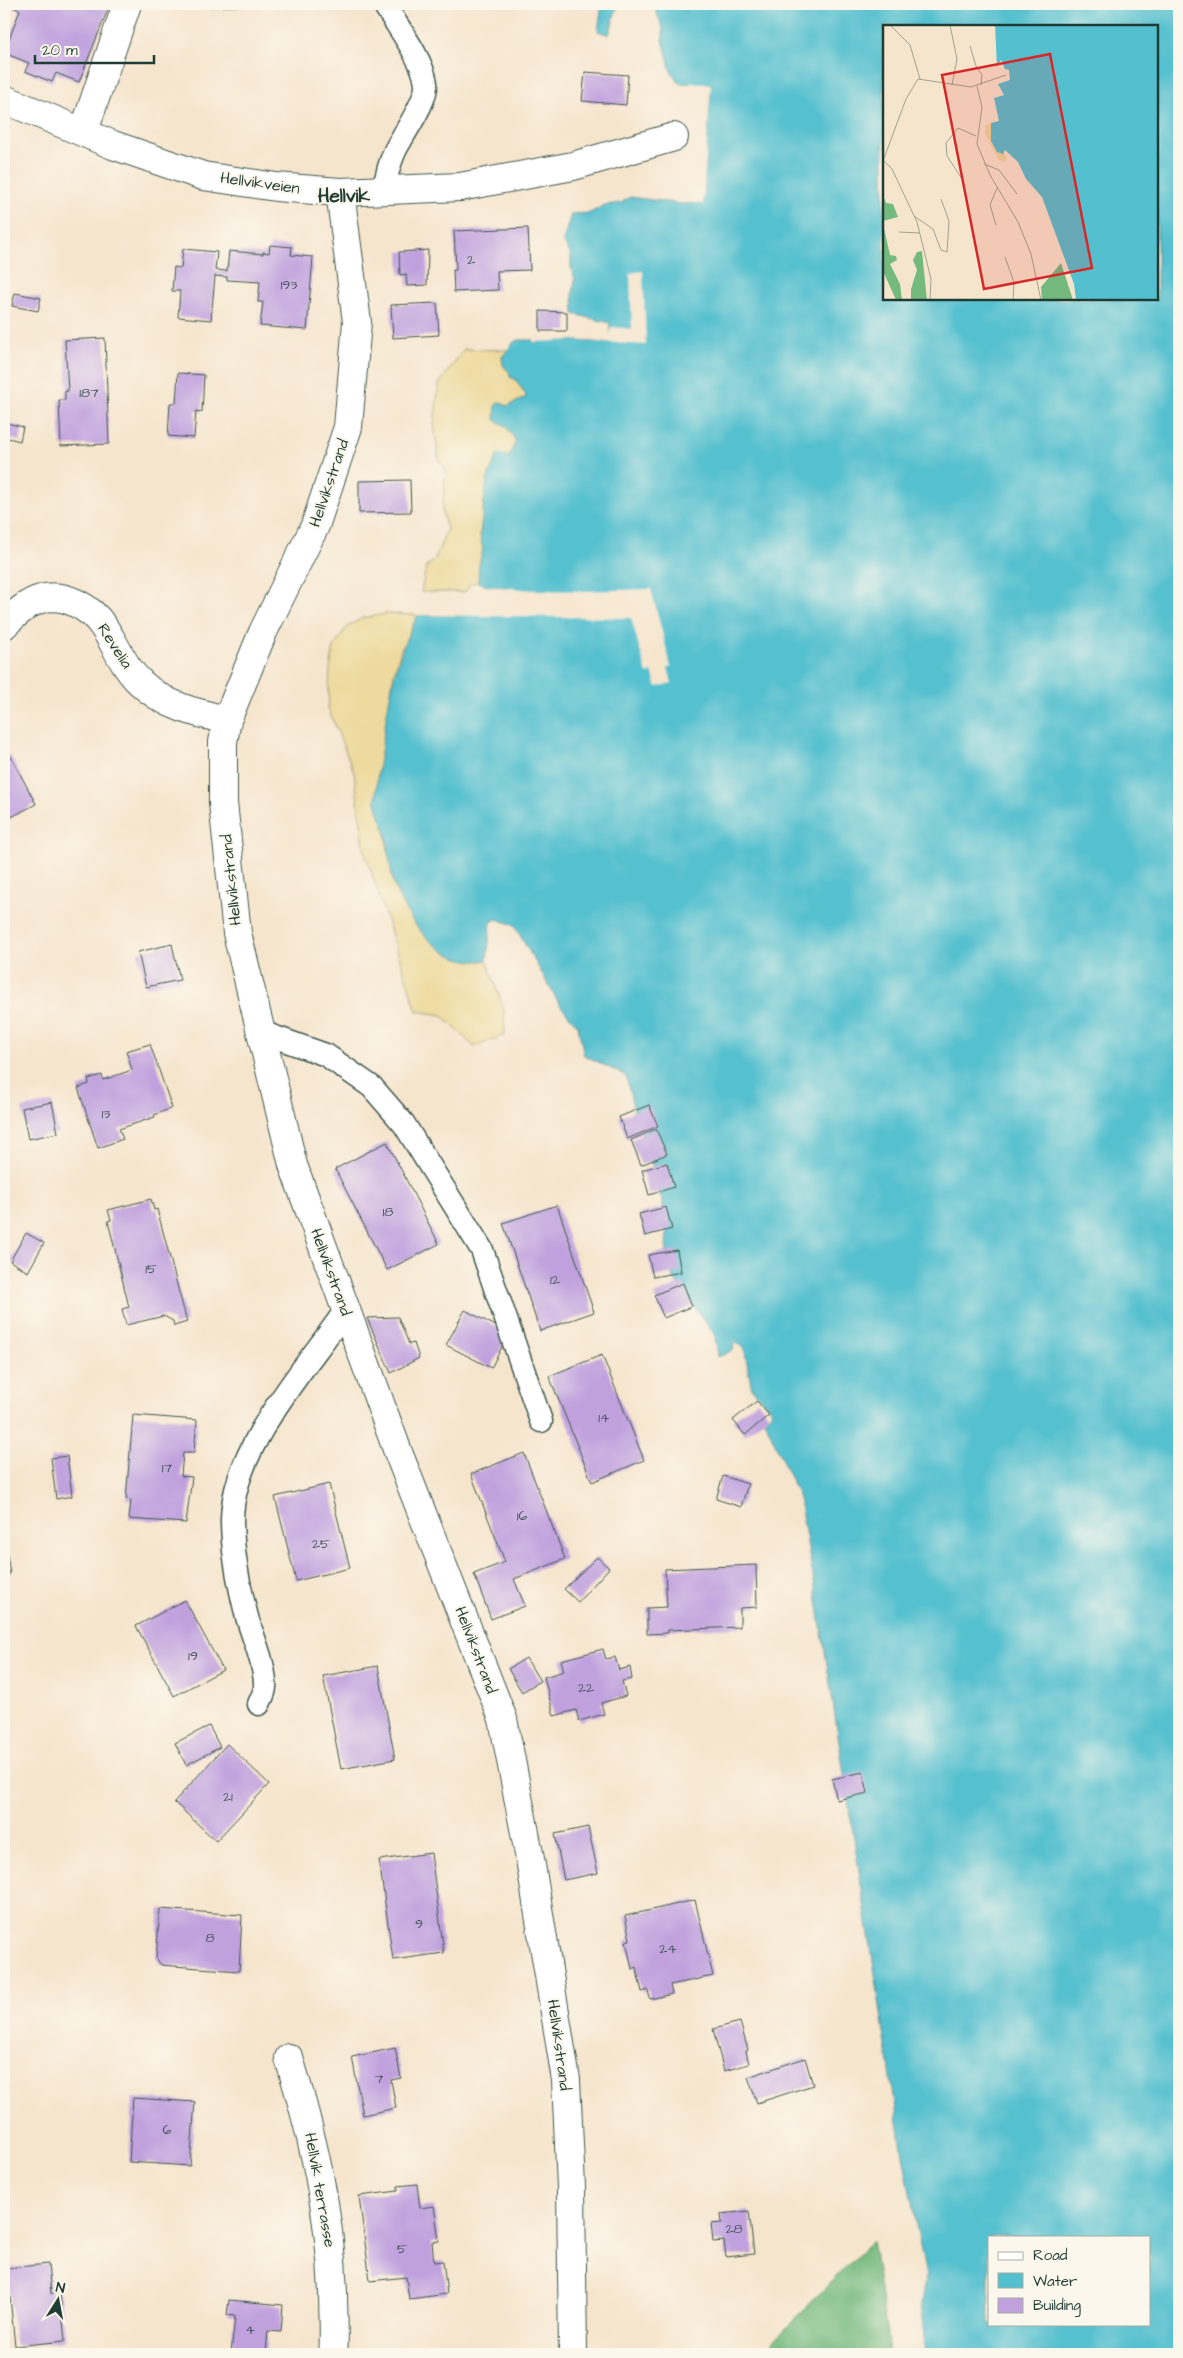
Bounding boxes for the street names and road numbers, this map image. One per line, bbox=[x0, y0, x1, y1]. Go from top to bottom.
street label: Hellvikveien bbox=[219, 167, 301, 199]
street label: Hellvikstrand bbox=[304, 436, 354, 530]
street label: Revelia bbox=[92, 619, 138, 673]
street label: Hellvikstrand bbox=[215, 833, 247, 927]
street label: Hellvikstrand bbox=[305, 1225, 357, 1319]
street label: Hellvikstrand bbox=[449, 1603, 503, 1697]
street label: Hellvikstrand bbox=[542, 1998, 576, 2092]
street label: Hellvik terrasse bbox=[299, 2131, 341, 2249]

